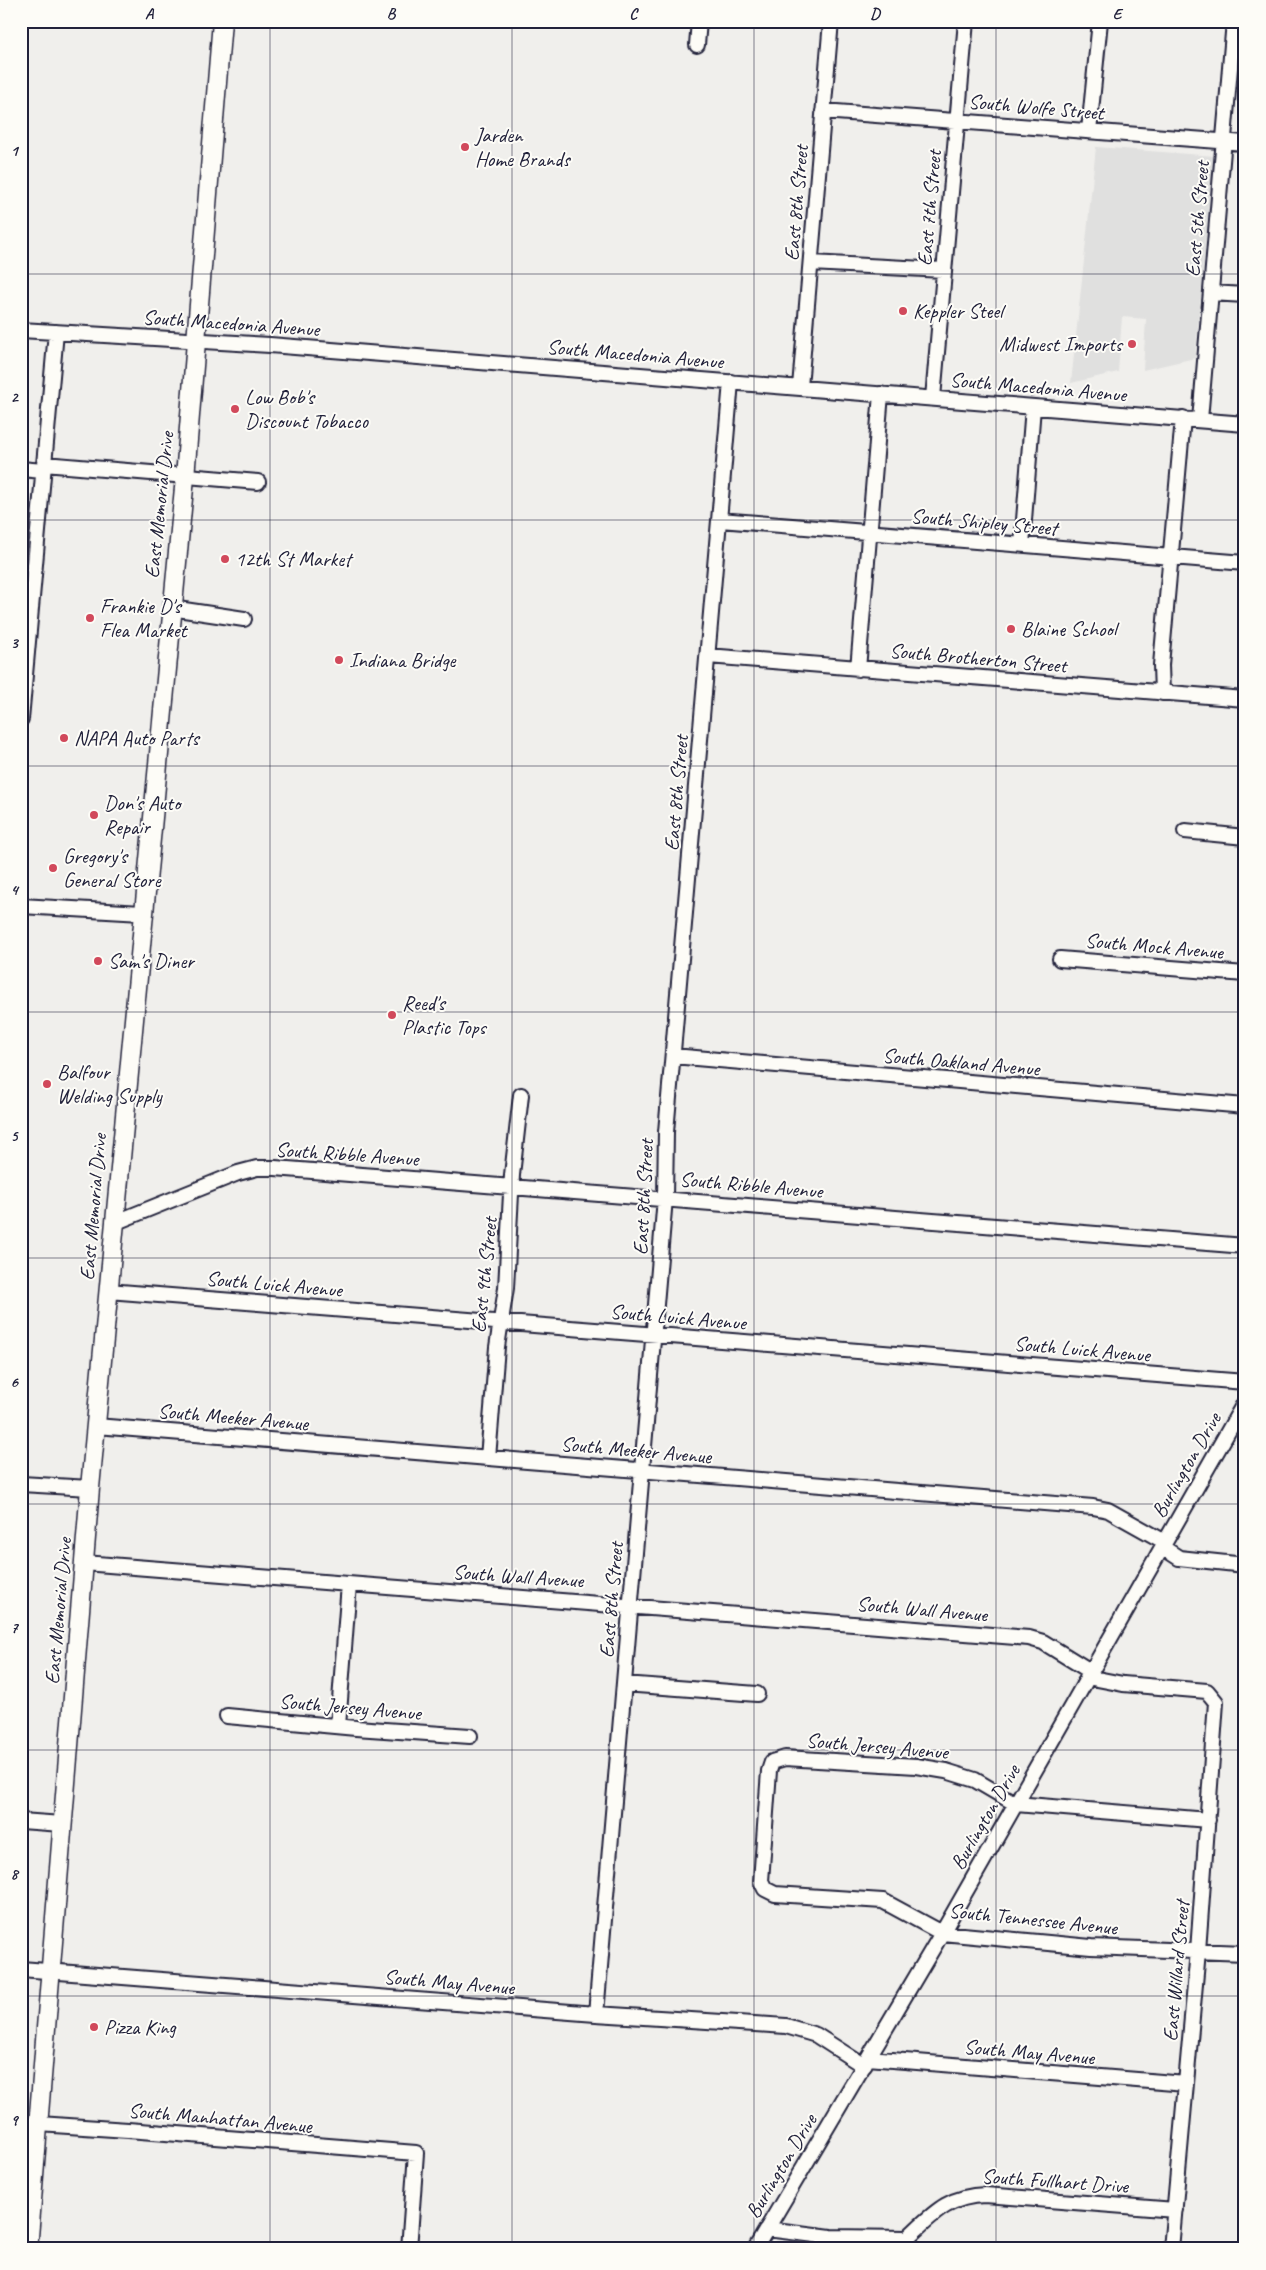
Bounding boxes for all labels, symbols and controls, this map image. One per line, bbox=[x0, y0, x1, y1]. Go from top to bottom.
text: A bbox=[145, 4, 155, 24]
text: B bbox=[387, 4, 397, 24]
text: C bbox=[629, 4, 639, 24]
text: D bbox=[870, 4, 881, 24]
text: E bbox=[1113, 4, 1124, 24]
street label: South Wolfe Street bbox=[967, 88, 1107, 126]
place label: Jarden Home Brands bbox=[474, 122, 572, 172]
text: 1 bbox=[10, 141, 19, 161]
marker: Jarden Home Brands bbox=[459, 141, 471, 153]
street label: East 8th Street bbox=[778, 142, 814, 262]
street label: East 7th Street bbox=[911, 147, 947, 267]
street label: East 5th Street bbox=[1179, 158, 1215, 278]
place label: Keppler Steel bbox=[913, 298, 1006, 324]
street label: South Macedonia Avenue bbox=[142, 304, 322, 342]
marker: Keppler Steel bbox=[897, 305, 909, 317]
place label: Midwest Imports bbox=[999, 331, 1124, 357]
street label: South Macedonia Avenue bbox=[546, 333, 726, 375]
marker: Midwest Imports bbox=[1126, 338, 1138, 350]
street label: South Macedonia Avenue bbox=[949, 366, 1129, 408]
place label: Low Bob's Discount Tobacco bbox=[245, 384, 370, 434]
text: 2 bbox=[10, 387, 19, 407]
marker: Low Bob's Discount Tobacco bbox=[229, 403, 241, 415]
street label: East Memorial Drive bbox=[138, 429, 180, 579]
street label: South Shipley Street bbox=[910, 503, 1061, 542]
place label: 12th St Market bbox=[235, 546, 354, 572]
marker: 12th St Market bbox=[219, 553, 231, 565]
place label: Frankie D's Flea Market bbox=[100, 593, 189, 643]
marker: Frankie D's Flea Market bbox=[84, 612, 96, 624]
place label: Blaine School bbox=[1021, 616, 1120, 642]
marker: Blaine School bbox=[1005, 623, 1017, 635]
text: 3 bbox=[10, 633, 19, 653]
street label: South Brotherton Street bbox=[888, 637, 1070, 679]
place label: Indiana Bridge bbox=[349, 647, 457, 673]
marker: Indiana Bridge bbox=[333, 654, 345, 666]
place label: NAPA Auto Parts bbox=[74, 725, 201, 751]
marker: NAPA Auto Parts bbox=[58, 732, 70, 744]
street label: East 8th Street bbox=[658, 732, 694, 852]
place label: Don's Auto Repair bbox=[104, 790, 183, 840]
marker: Don's Auto Repair bbox=[88, 809, 100, 821]
place label: Gregory's General Store bbox=[63, 843, 162, 893]
marker: Gregory's General Store bbox=[47, 862, 59, 874]
text: 4 bbox=[10, 880, 19, 900]
street label: South Mock Avenue bbox=[1084, 927, 1225, 965]
place label: Sam's Diner bbox=[108, 948, 195, 974]
marker: Sam's Diner bbox=[92, 955, 104, 967]
place label: Reed's Plastic Tops bbox=[402, 990, 488, 1040]
marker: Reed's Plastic Tops bbox=[386, 1009, 398, 1021]
street label: South Oakland Avenue bbox=[882, 1042, 1043, 1082]
place label: Balfour Welding Supply bbox=[57, 1059, 163, 1109]
marker: Balfour Welding Supply bbox=[41, 1078, 53, 1090]
text: 5 bbox=[11, 1126, 20, 1146]
street label: East Memorial Drive bbox=[74, 1131, 113, 1281]
street label: South Ribble Avenue bbox=[275, 1136, 422, 1172]
street label: East 8th Street bbox=[627, 1136, 659, 1256]
street label: South Ribble Avenue bbox=[679, 1166, 826, 1204]
street label: East 9th Street bbox=[465, 1214, 503, 1334]
street label: South Luick Avenue bbox=[205, 1265, 345, 1303]
street label: South Luick Avenue bbox=[609, 1298, 749, 1336]
street label: South Luick Avenue bbox=[1013, 1330, 1153, 1368]
text: 6 bbox=[10, 1372, 19, 1392]
street label: South Meeker Avenue bbox=[157, 1397, 311, 1437]
street label: Burlington Drive bbox=[1145, 1407, 1227, 1522]
street label: South Meeker Avenue bbox=[560, 1430, 714, 1470]
street label: East Memorial Drive bbox=[39, 1535, 78, 1685]
street label: East 8th Street bbox=[593, 1539, 629, 1659]
street label: South Wall Avenue bbox=[452, 1558, 585, 1594]
street label: South Wall Avenue bbox=[856, 1590, 990, 1628]
text: 7 bbox=[10, 1618, 19, 1638]
street label: South Jersey Avenue bbox=[278, 1688, 424, 1726]
street label: South Jersey Avenue bbox=[805, 1727, 951, 1765]
street label: Burlington Drive bbox=[944, 1759, 1026, 1874]
text: 8 bbox=[10, 1864, 19, 1884]
street label: South Tennessee Avenue bbox=[948, 1897, 1120, 1941]
street label: East Willard Street bbox=[1157, 1897, 1195, 2042]
street label: South May Avenue bbox=[383, 1963, 517, 2001]
place label: Pizza King bbox=[104, 2014, 177, 2040]
marker: Pizza King bbox=[88, 2021, 100, 2033]
street label: South May Avenue bbox=[963, 2033, 1097, 2071]
street label: South Manhattan Avenue bbox=[127, 2097, 314, 2139]
street label: Burlington Drive bbox=[740, 2108, 823, 2223]
text: 9 bbox=[10, 2110, 19, 2130]
street label: South Fullhart Drive bbox=[981, 2163, 1130, 2199]

